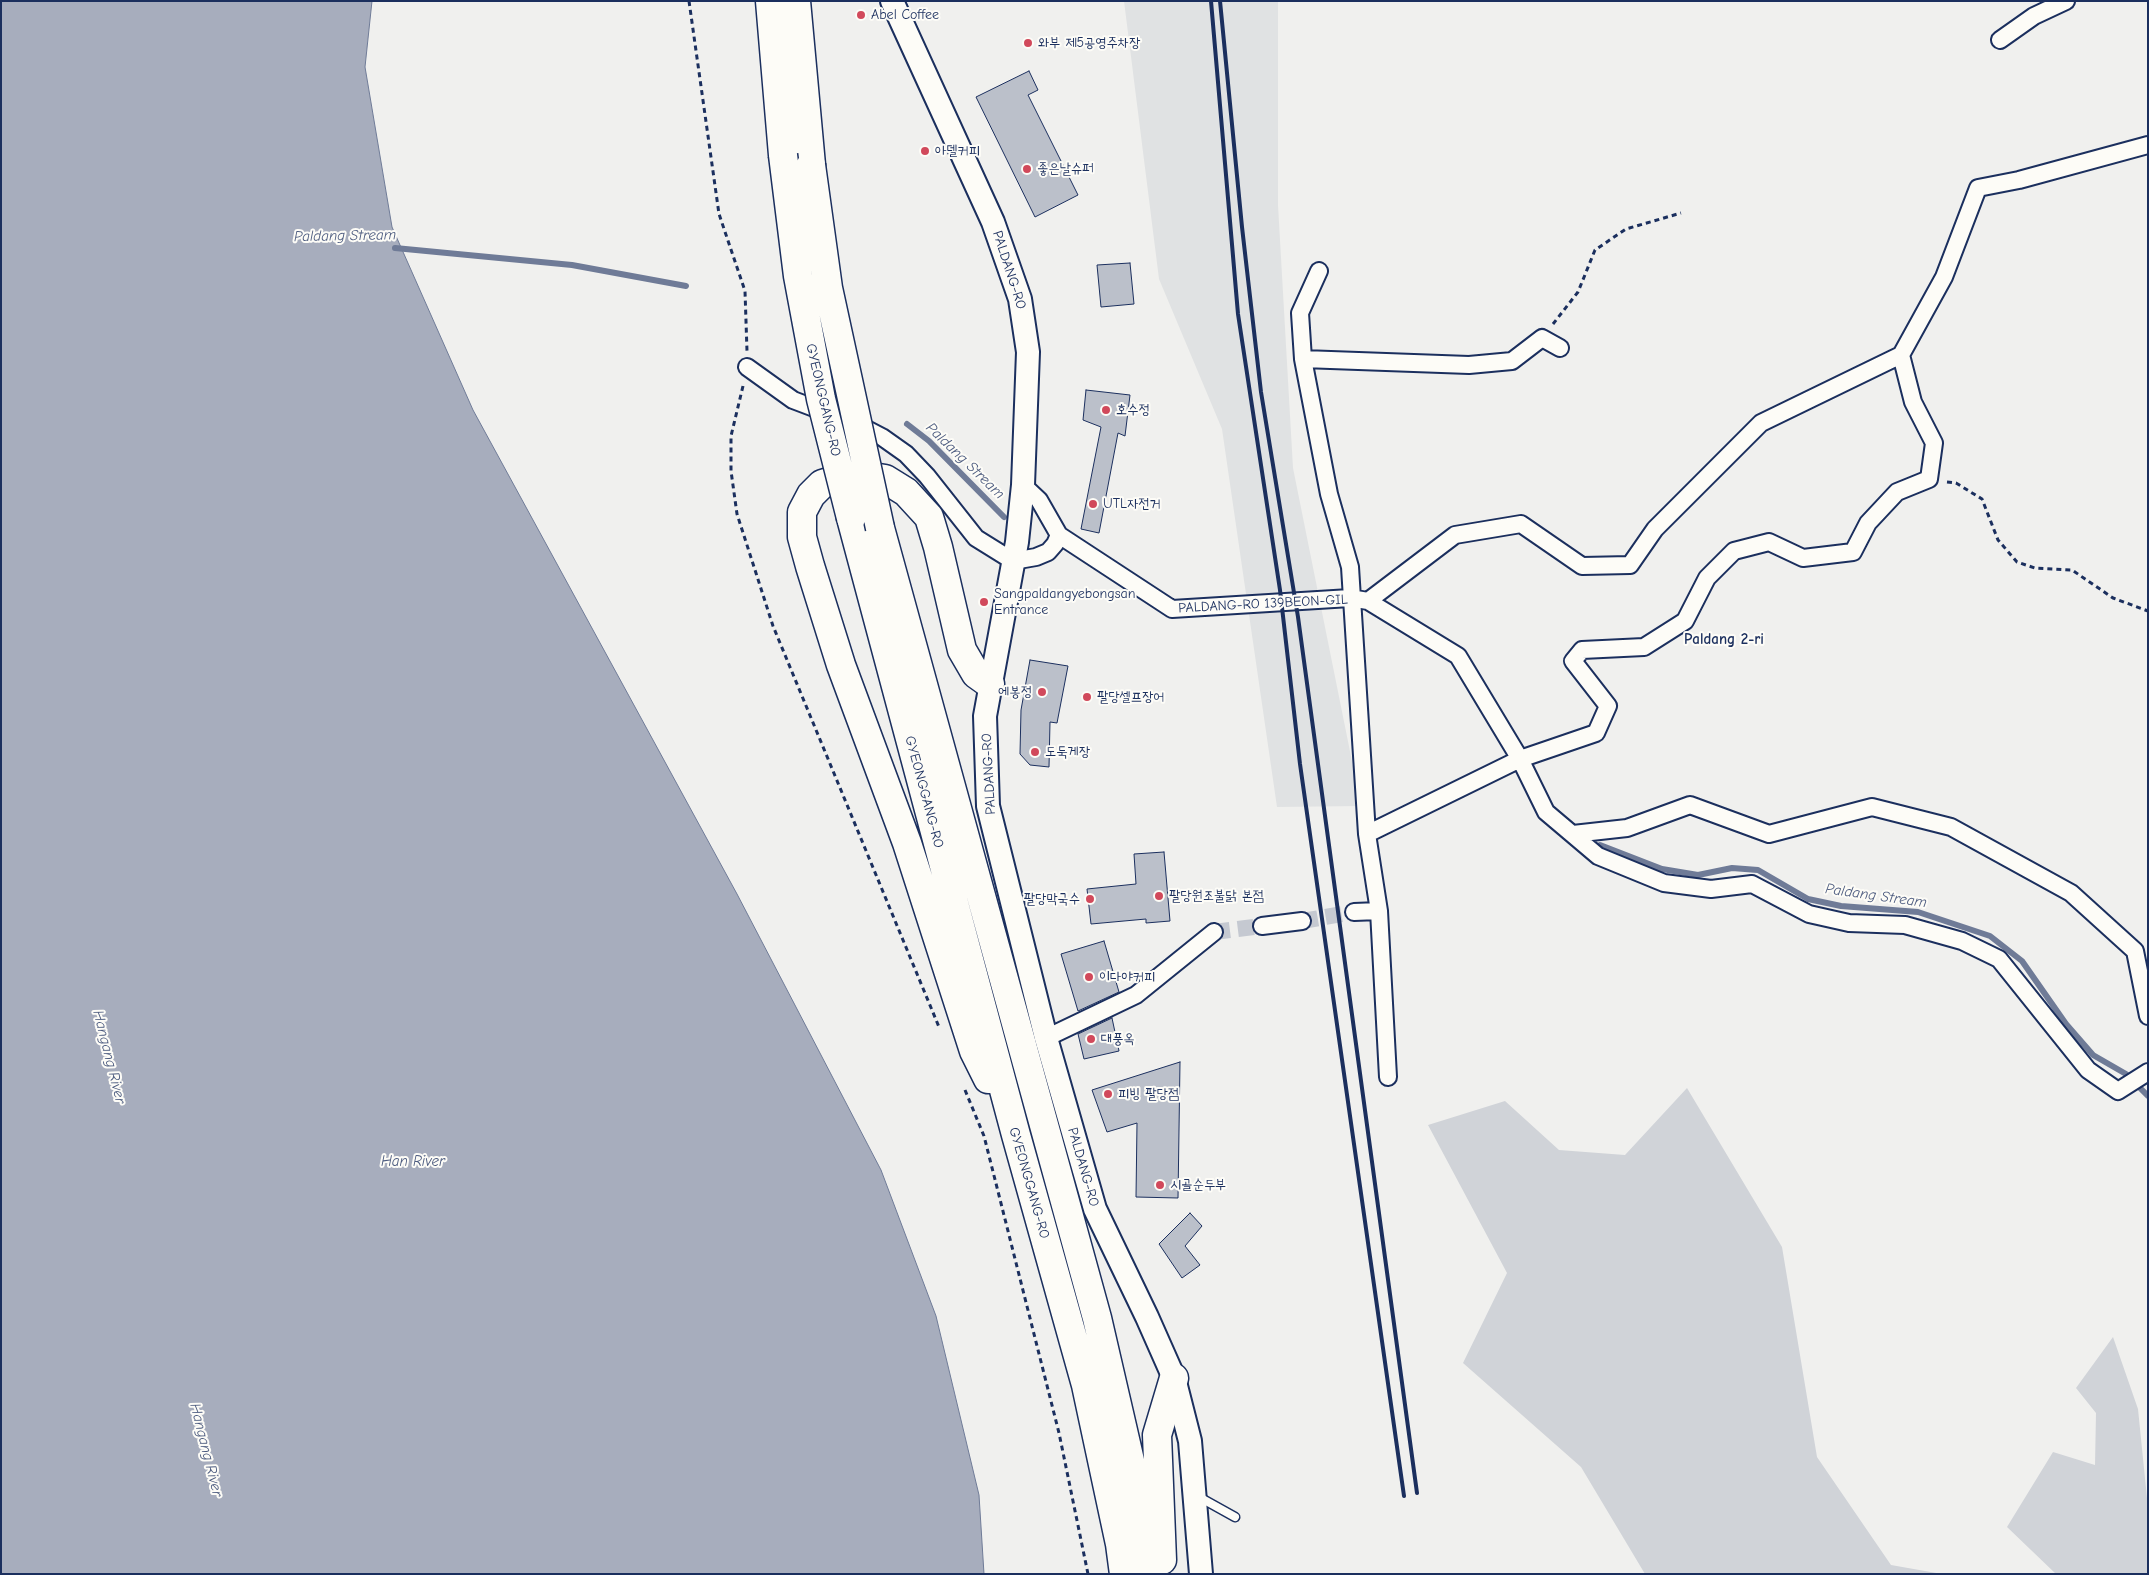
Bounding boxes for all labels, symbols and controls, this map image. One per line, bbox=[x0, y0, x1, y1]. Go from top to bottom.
place label: Abel Coffee bbox=[871, 7, 939, 23]
marker: Abel Coffee bbox=[855, 9, 867, 21]
place label: 와부 제5공영주차장 bbox=[1038, 35, 1140, 51]
marker: 와부 제5공영주차장 bbox=[1022, 37, 1034, 49]
place label: 아델커피 bbox=[935, 143, 980, 159]
marker: 아델커피 bbox=[919, 145, 931, 157]
place label: 좋은날슈퍼 bbox=[1037, 161, 1093, 177]
marker: 좋은날슈퍼 bbox=[1021, 163, 1033, 175]
water label: Paldang Stream bbox=[294, 226, 396, 246]
street label: PALDANG-RO bbox=[988, 229, 1030, 311]
street label: GYEONGGANG-RO bbox=[802, 342, 844, 458]
place label: 호수정 bbox=[1116, 402, 1150, 418]
marker: 호수정 bbox=[1100, 404, 1112, 416]
water label: Paldang Stream bbox=[922, 419, 1008, 503]
place label: UTL자전거 bbox=[1103, 496, 1161, 512]
marker: UTL자전거 bbox=[1087, 498, 1099, 510]
place label: Sangpaldangyebongsan Entrance bbox=[994, 586, 1136, 618]
street label: PALDANG-RO 139BEON-GIL bbox=[1178, 591, 1348, 617]
marker: Sangpaldangyebongsan Entrance bbox=[978, 596, 990, 608]
district label: Paldang 2-ri bbox=[1684, 631, 1764, 649]
place label: 에봉정 bbox=[998, 684, 1032, 700]
marker: 에봉정 bbox=[1036, 686, 1048, 698]
place label: 팔당셀프장어 bbox=[1097, 689, 1165, 705]
marker: 팔당셀프장어 bbox=[1081, 691, 1093, 703]
street label: PALDANG-RO bbox=[978, 733, 1000, 815]
street label: GYEONGGANG-RO bbox=[901, 734, 947, 850]
place label: 도둑게장 bbox=[1045, 744, 1090, 760]
marker: 도둑게장 bbox=[1029, 746, 1041, 758]
water label: Paldang Stream bbox=[1824, 880, 1928, 912]
place label: 팔당원조불닭 본점 bbox=[1169, 888, 1264, 904]
marker: 팔당원조불닭 본점 bbox=[1153, 890, 1165, 902]
place label: 팔당막국수 bbox=[1024, 891, 1080, 907]
marker: 팔당막국수 bbox=[1084, 893, 1096, 905]
place label: 이다야커피 bbox=[1099, 969, 1155, 985]
marker: 이다야커피 bbox=[1083, 971, 1095, 983]
water label: Hangang River bbox=[89, 1008, 129, 1106]
place label: 대풍옥 bbox=[1101, 1031, 1135, 1047]
marker: 대풍옥 bbox=[1085, 1033, 1097, 1045]
place label: 피빙 팔당점 bbox=[1118, 1086, 1179, 1102]
marker: 피빙 팔당점 bbox=[1102, 1088, 1114, 1100]
street label: GYEONGGANG-RO bbox=[1005, 1125, 1053, 1241]
street label: PALDANG-RO bbox=[1064, 1125, 1102, 1209]
water label: Han River bbox=[381, 1153, 445, 1171]
place label: 시골순두부 bbox=[1170, 1177, 1226, 1193]
marker: 시골순두부 bbox=[1154, 1179, 1166, 1191]
water label: Hangang River bbox=[186, 1401, 226, 1499]

